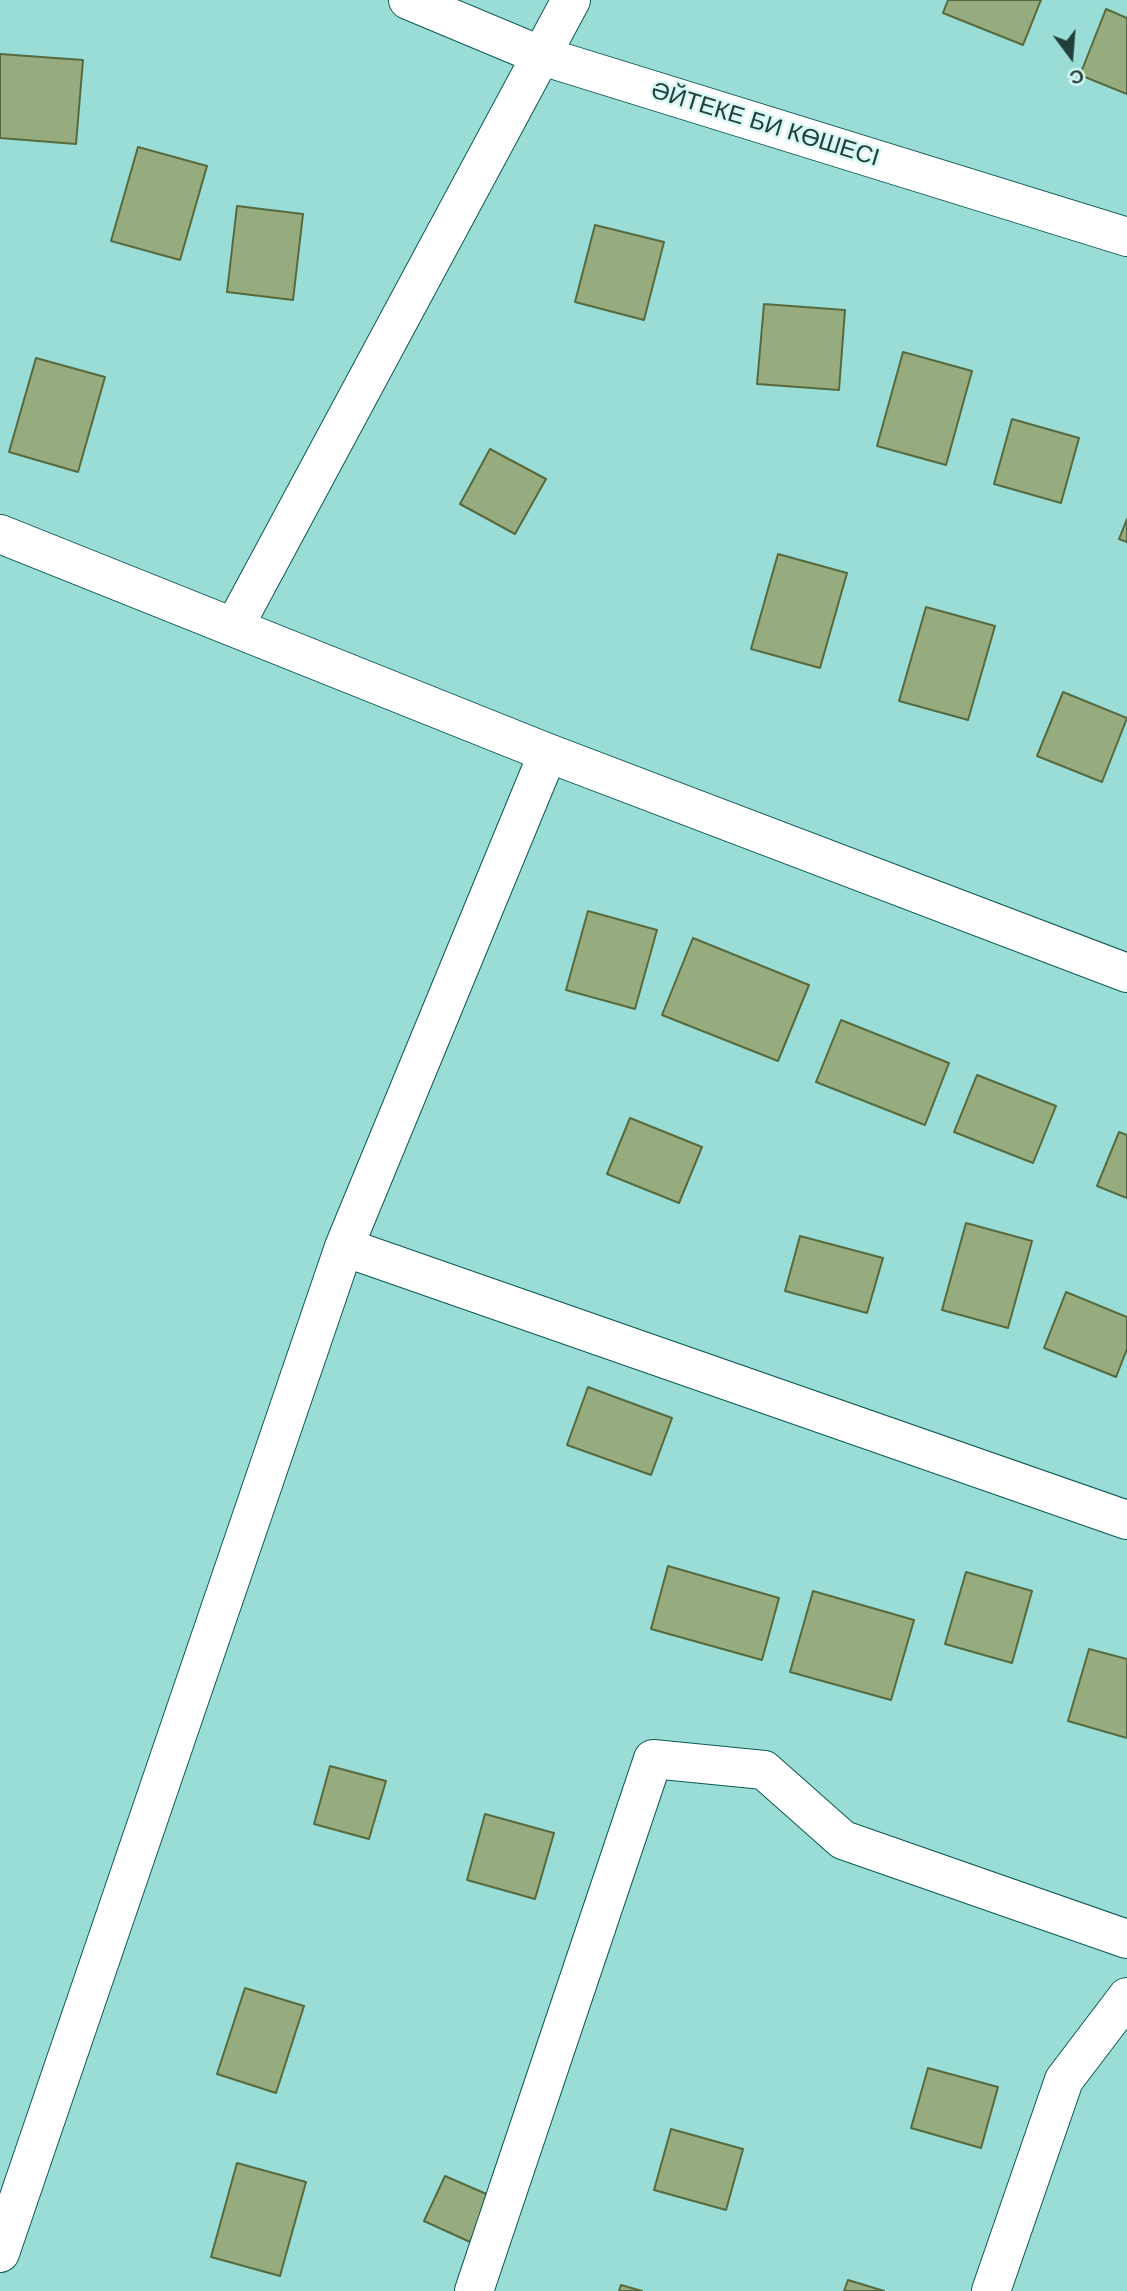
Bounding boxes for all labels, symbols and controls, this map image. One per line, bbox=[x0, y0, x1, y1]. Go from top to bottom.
north arrow bbox=[1036, 21, 1106, 91]
text: С bbox=[1067, 65, 1086, 89]
street label: ӘЙТЕКЕ БИ КӨШЕСІ bbox=[647, 77, 883, 173]

